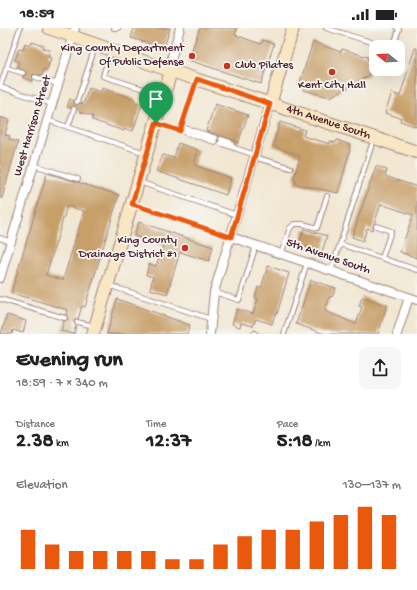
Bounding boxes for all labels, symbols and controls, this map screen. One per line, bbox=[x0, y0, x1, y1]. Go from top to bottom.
text: 18:59 bbox=[20, 5, 54, 23]
north arrow bbox=[369, 40, 405, 76]
map controls bbox=[369, 40, 405, 76]
place label: King County Department Of Public Defense bbox=[61, 42, 185, 70]
marker: King County Department Of Public Defense bbox=[187, 51, 197, 61]
place label: Club Pilates bbox=[235, 59, 294, 73]
marker: Club Pilates bbox=[222, 61, 232, 71]
marker: Kent City Hall bbox=[327, 67, 337, 77]
street label: West Harrison Street bbox=[11, 73, 55, 178]
place label: Kent City Hall bbox=[298, 79, 366, 93]
pin bbox=[139, 82, 173, 123]
icon: arrive bbox=[145, 88, 167, 110]
street label: 4th Avenue South bbox=[285, 102, 373, 143]
place label: King County Drainage District #1 bbox=[78, 234, 177, 262]
street label: 5th Avenue South bbox=[284, 236, 372, 278]
marker: King County Drainage District #1 bbox=[180, 243, 190, 253]
button: share bbox=[359, 347, 401, 389]
text: Evening run bbox=[16, 348, 123, 374]
text: 18:59 · 7 × 340 m bbox=[16, 376, 108, 391]
text: Distance bbox=[16, 419, 55, 431]
text: Time bbox=[146, 419, 166, 431]
text: Pace bbox=[277, 419, 298, 431]
text: 2.38 bbox=[16, 431, 53, 454]
text: 12:37 bbox=[146, 431, 191, 454]
text: 5:18 bbox=[277, 431, 313, 454]
text: km bbox=[53, 438, 69, 450]
text: /km bbox=[313, 438, 330, 450]
text: Elevation bbox=[16, 478, 68, 493]
text: 130–137 m bbox=[343, 478, 401, 493]

